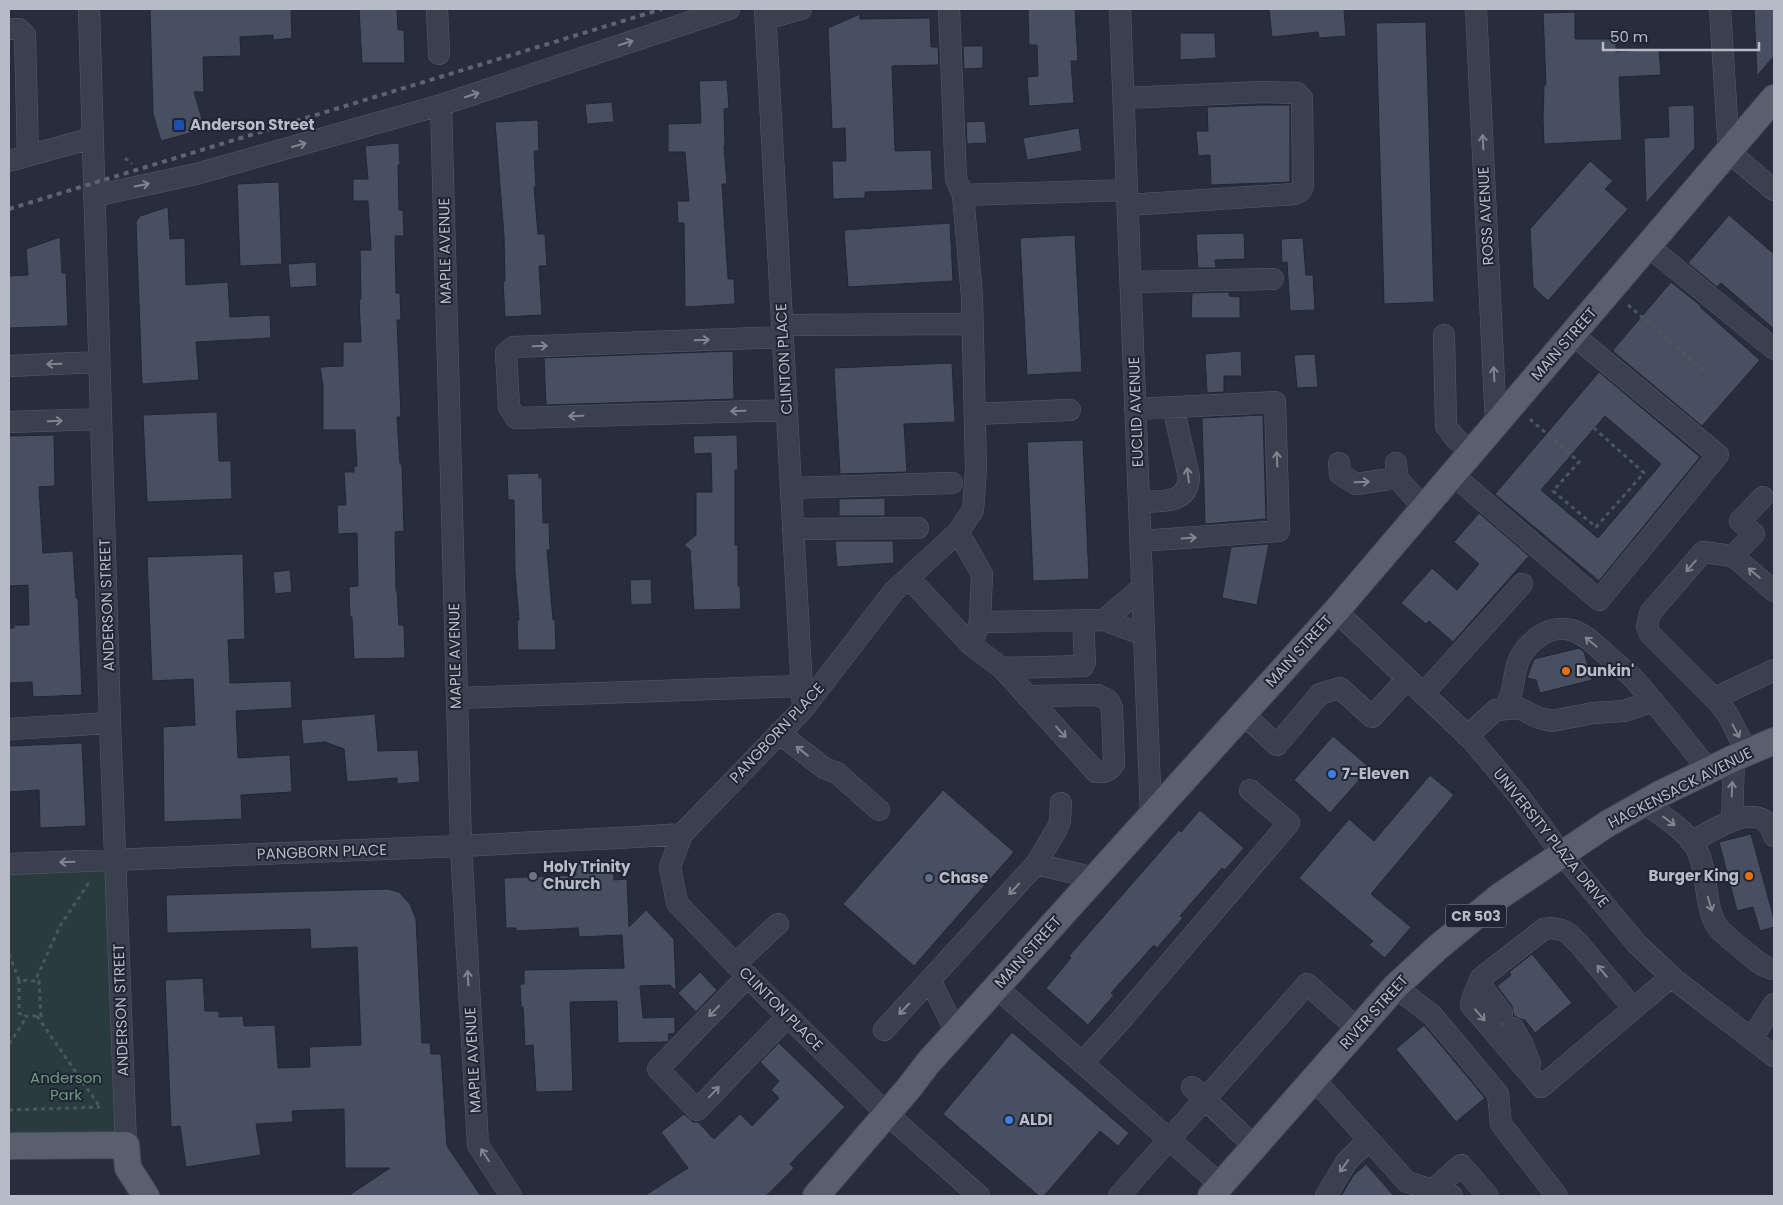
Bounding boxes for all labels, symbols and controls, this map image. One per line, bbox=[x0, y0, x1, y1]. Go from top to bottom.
scale bar bbox=[1603, 20, 1759, 52]
text: 50 m bbox=[1610, 26, 1648, 47]
one-way arrow bbox=[618, 38, 633, 47]
one-way arrow bbox=[464, 89, 480, 99]
place label: Anderson Street bbox=[190, 114, 315, 135]
marker: Anderson Street bbox=[172, 118, 186, 132]
one-way arrow bbox=[1478, 134, 1487, 150]
one-way arrow bbox=[291, 139, 307, 149]
street label: ROSS AVENUE bbox=[1472, 166, 1499, 266]
one-way arrow bbox=[133, 180, 149, 190]
street label: MAPLE AVENUE bbox=[433, 198, 456, 304]
street label: CLINTON PLACE bbox=[770, 303, 797, 415]
street label: MAIN STREET bbox=[1526, 303, 1601, 385]
one-way arrow bbox=[694, 335, 710, 345]
one-way arrow bbox=[531, 341, 547, 350]
street label: EUCLID AVENUE bbox=[1123, 356, 1148, 468]
one-way arrow bbox=[46, 359, 62, 369]
one-way arrow bbox=[1489, 367, 1498, 383]
one-way arrow bbox=[730, 406, 746, 416]
one-way arrow bbox=[568, 411, 584, 421]
one-way arrow bbox=[47, 416, 63, 425]
one-way arrow bbox=[1272, 451, 1281, 467]
one-way arrow bbox=[1183, 467, 1193, 483]
one-way arrow bbox=[1353, 478, 1369, 487]
one-way arrow bbox=[1181, 533, 1197, 542]
street label: ANDERSON STREET bbox=[94, 538, 119, 672]
one-way arrow bbox=[1685, 559, 1697, 572]
one-way arrow bbox=[1747, 568, 1760, 579]
street label: MAPLE AVENUE bbox=[443, 603, 466, 709]
street label: MAIN STREET bbox=[1260, 610, 1337, 691]
one-way arrow bbox=[1585, 636, 1598, 647]
place label: Dunkin' bbox=[1576, 660, 1634, 681]
marker: Dunkin' bbox=[1560, 665, 1572, 677]
street label: PANGBORN PLACE bbox=[725, 678, 829, 787]
one-way arrow bbox=[1732, 723, 1741, 738]
one-way arrow bbox=[1055, 726, 1067, 739]
street label: HACKENSACK AVENUE bbox=[1604, 742, 1755, 833]
one-way arrow bbox=[796, 745, 809, 756]
place label: 7-Eleven bbox=[1342, 763, 1409, 784]
street label: UNIVERSITY PLAZA DRIVE bbox=[1489, 764, 1614, 912]
marker: 7-Eleven bbox=[1326, 768, 1338, 780]
one-way arrow bbox=[1728, 781, 1737, 797]
one-way arrow bbox=[1662, 815, 1675, 826]
street label: PANGBORN PLACE bbox=[257, 839, 387, 864]
place label: Holy Trinity Church bbox=[543, 856, 631, 894]
one-way arrow bbox=[59, 857, 76, 867]
place label: Burger King bbox=[1648, 865, 1739, 886]
place label: Chase bbox=[939, 867, 988, 888]
marker: Holy Trinity Church bbox=[527, 870, 539, 882]
marker: Burger King bbox=[1743, 870, 1755, 882]
marker: Chase bbox=[923, 872, 935, 884]
one-way arrow bbox=[1008, 882, 1020, 895]
one-way arrow bbox=[1705, 896, 1715, 912]
road number: CR 503 bbox=[1446, 904, 1506, 928]
street label: MAIN STREET bbox=[989, 911, 1066, 992]
street label: ANDERSON STREET bbox=[108, 943, 133, 1077]
street label: CLINTON PLACE bbox=[735, 962, 828, 1055]
one-way arrow bbox=[1597, 965, 1608, 978]
one-way arrow bbox=[464, 970, 473, 986]
street label: RIVER STREET bbox=[1335, 970, 1413, 1053]
one-way arrow bbox=[898, 1002, 910, 1015]
one-way arrow bbox=[708, 1005, 720, 1017]
street label: MAPLE AVENUE bbox=[459, 1006, 486, 1114]
one-way arrow bbox=[1474, 1008, 1485, 1021]
park label: Anderson Park bbox=[30, 1067, 102, 1105]
one-way arrow bbox=[708, 1087, 720, 1099]
place label: ALDI bbox=[1019, 1109, 1053, 1130]
marker: ALDI bbox=[1003, 1114, 1015, 1126]
one-way arrow bbox=[479, 1149, 489, 1163]
one-way arrow bbox=[1339, 1159, 1349, 1173]

